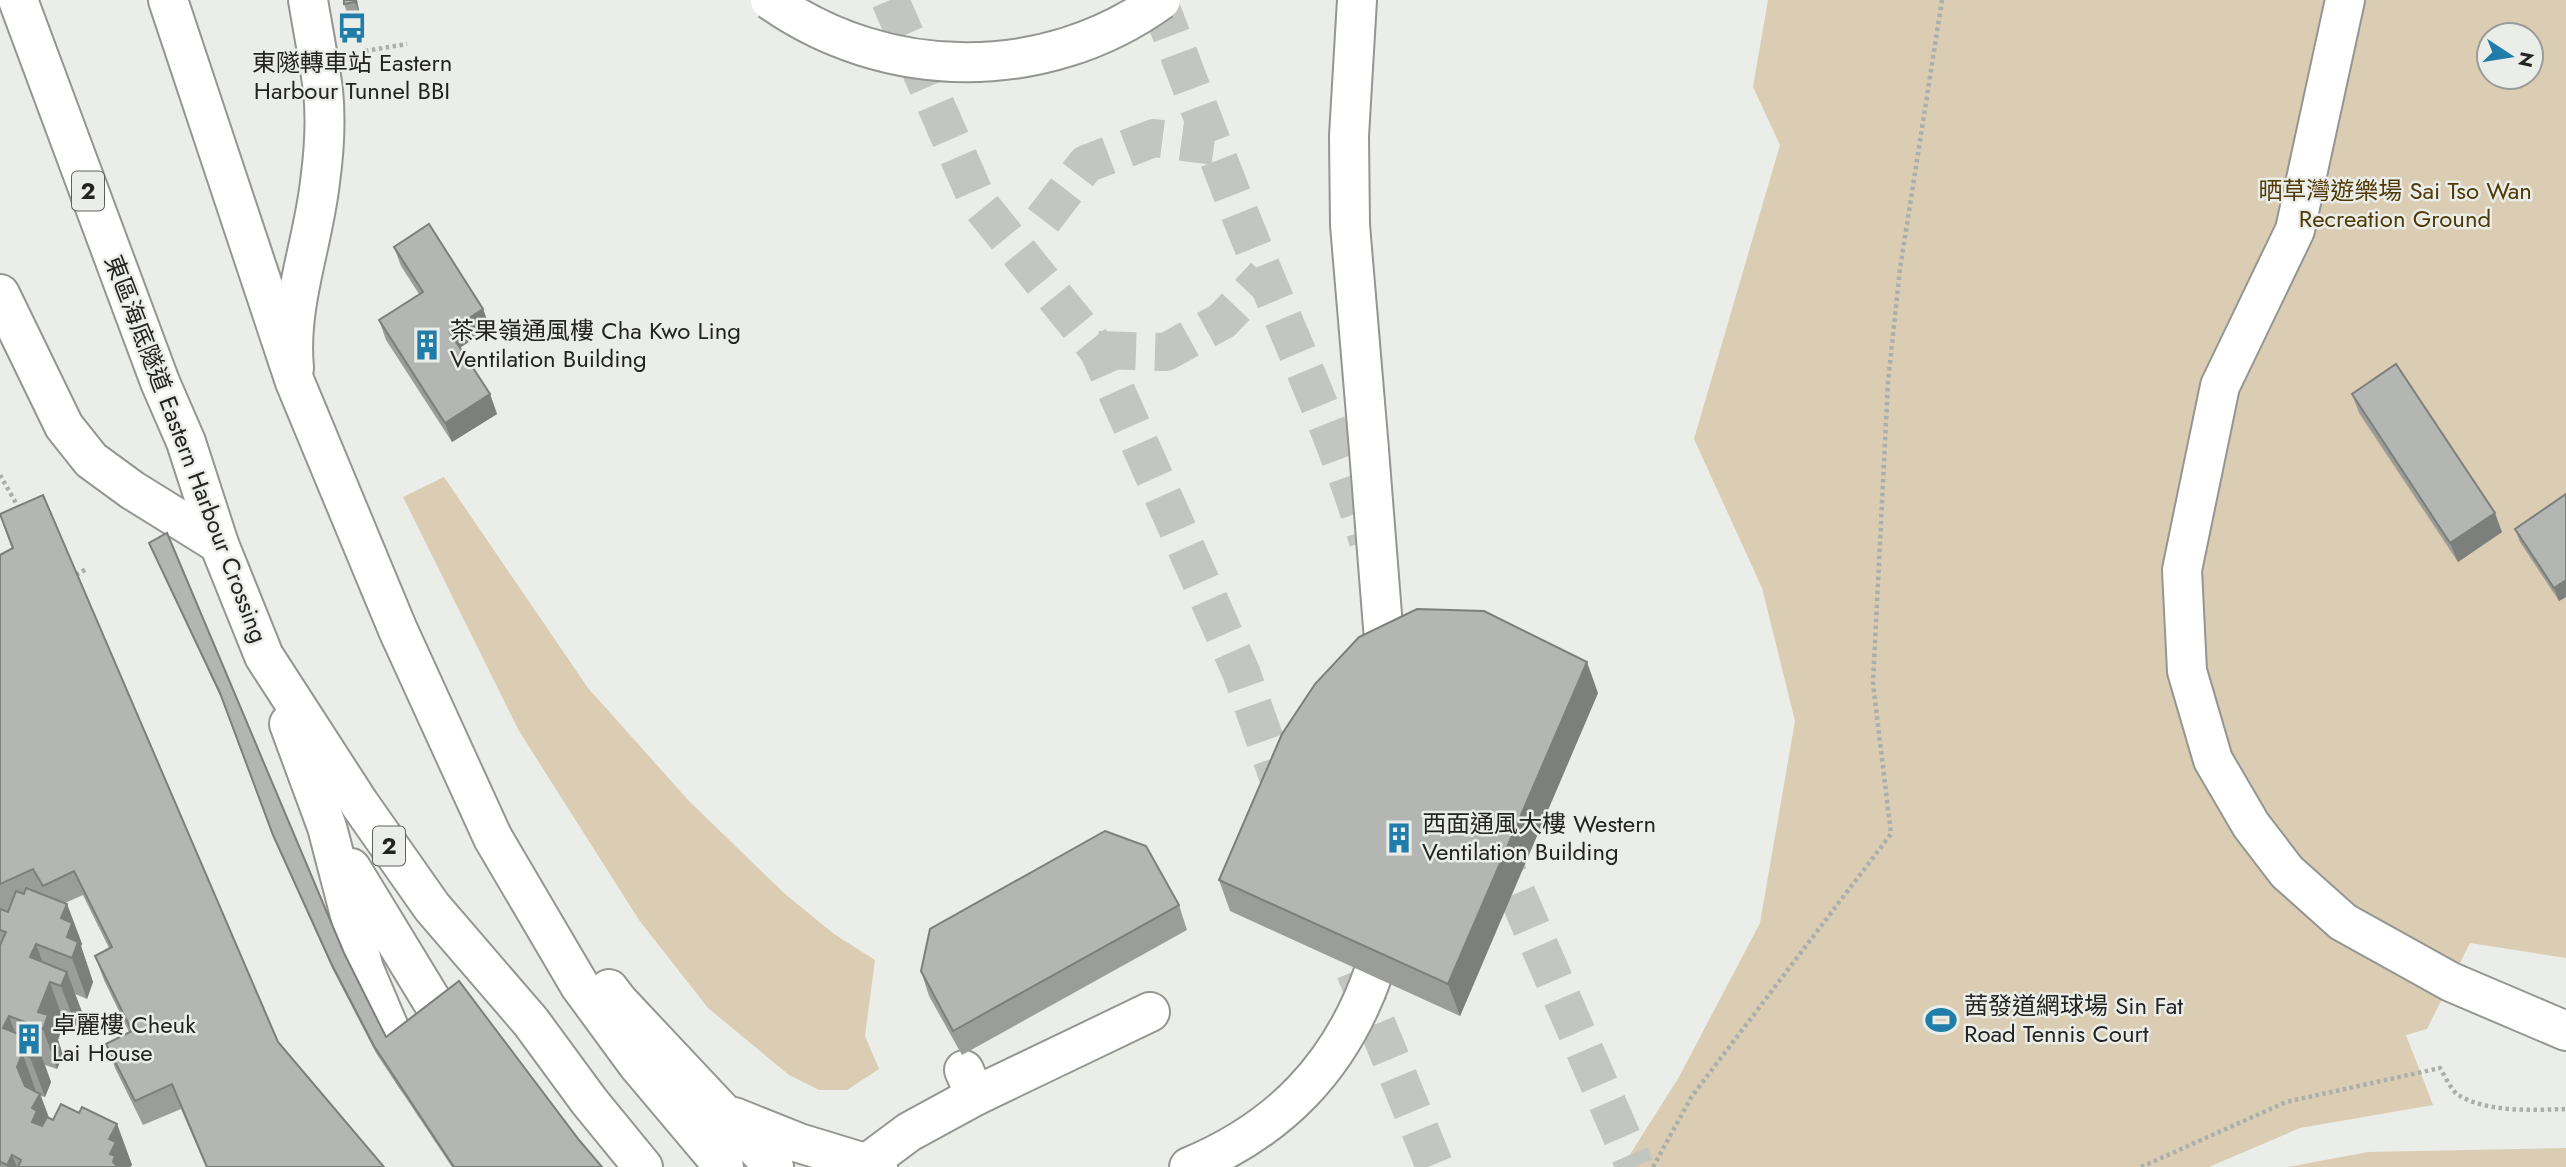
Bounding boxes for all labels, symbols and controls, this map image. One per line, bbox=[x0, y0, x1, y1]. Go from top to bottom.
bus stop icon: 東隧轉車站 Eastern Harbour Tunnel BBI bbox=[335, 11, 369, 45]
north arrow bbox=[2475, 21, 2545, 91]
place label: 東隧轉車站 Eastern Harbour Tunnel BBI bbox=[252, 45, 452, 108]
text: N bbox=[2511, 49, 2541, 70]
road number: 2 bbox=[72, 172, 104, 210]
park label: 晒草灣遊樂場 Sai Tso Wan Recreation Ground bbox=[2258, 173, 2532, 236]
street label: 東區海底隧道 Eastern Harbour Crossing bbox=[96, 250, 277, 648]
place label: 茶果嶺通風樓 Cha Kwo Ling Ventilation Building bbox=[450, 313, 741, 376]
building icon: 茶果嶺通風樓 Cha Kwo Ling Ventilation Building bbox=[410, 328, 444, 362]
place label: 西面通風大樓 Western Ventilation Building bbox=[1422, 806, 1656, 869]
building icon: 西面通風大樓 Western Ventilation Building bbox=[1382, 821, 1416, 855]
road number: 2 bbox=[373, 826, 405, 866]
place label: 茜發道網球場 Sin Fat Road Tennis Court bbox=[1964, 988, 2183, 1051]
sports icon: 茜發道網球場 Sin Fat Road Tennis Court bbox=[1924, 1003, 1958, 1037]
place label: 卓麗樓 Cheuk Lai House bbox=[52, 1007, 196, 1070]
building icon: 卓麗樓 Cheuk Lai House bbox=[12, 1022, 46, 1056]

